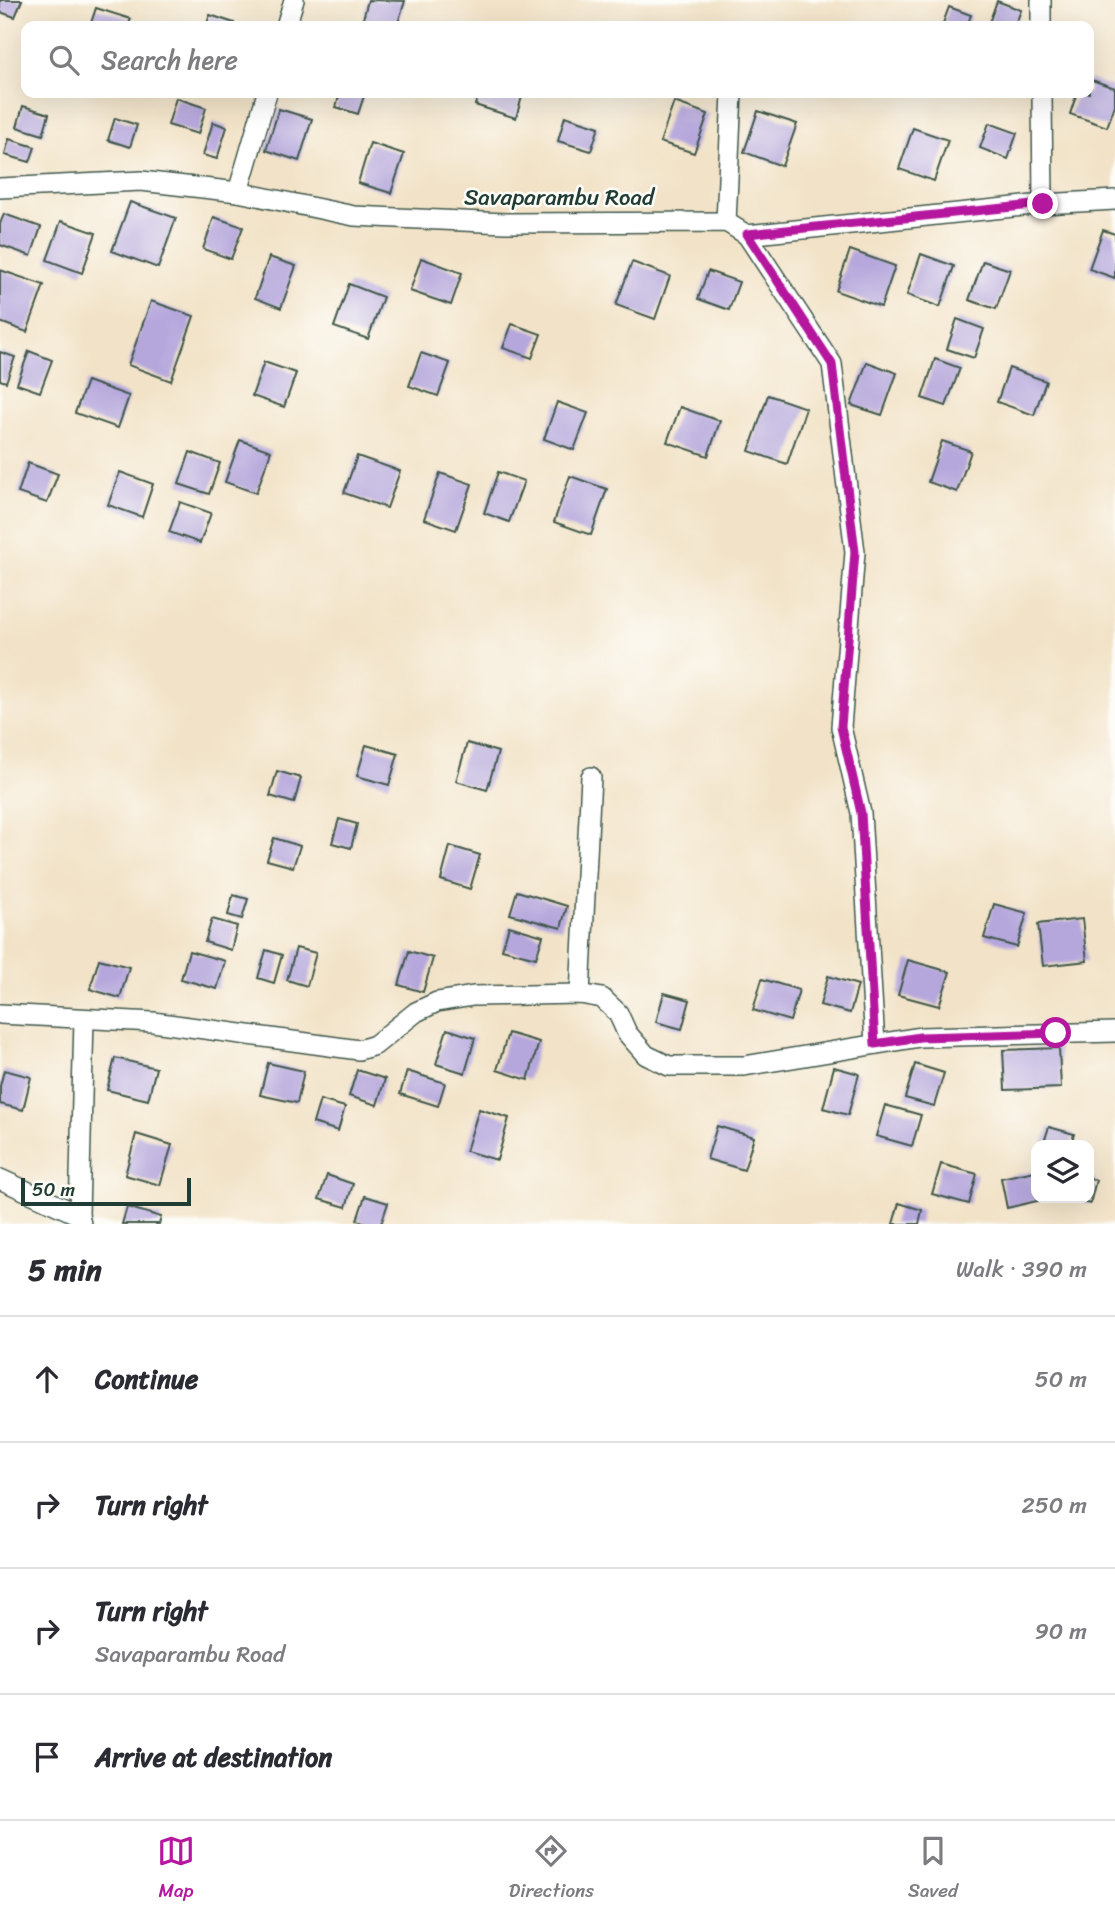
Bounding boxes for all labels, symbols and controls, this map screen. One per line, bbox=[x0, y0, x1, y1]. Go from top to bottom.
search box bbox=[21, 21, 1094, 98]
text: Search here bbox=[101, 37, 238, 83]
icon: search bbox=[45, 41, 83, 79]
street label: Savaparambu Road bbox=[464, 177, 656, 218]
route end bbox=[1027, 188, 1058, 219]
route start bbox=[1040, 1017, 1071, 1048]
map controls bbox=[1031, 1140, 1094, 1203]
button: layers bbox=[1031, 1140, 1094, 1203]
text: 50 m bbox=[32, 1173, 75, 1206]
scale bar bbox=[21, 1175, 191, 1207]
text: 5 min bbox=[28, 1243, 102, 1297]
text: Walk · 390 m bbox=[956, 1249, 1087, 1290]
text: Continue bbox=[95, 1356, 198, 1402]
text: 50 m bbox=[1035, 1359, 1087, 1400]
icon: ahead bbox=[28, 1360, 66, 1398]
text: Turn right bbox=[95, 1482, 208, 1528]
text: 250 m bbox=[1021, 1485, 1087, 1526]
icon: right bbox=[28, 1486, 66, 1524]
text: Turn right bbox=[95, 1588, 208, 1634]
text: 90 m bbox=[1035, 1611, 1087, 1652]
icon: right bbox=[28, 1612, 66, 1650]
text: Savaparambu Road bbox=[95, 1634, 285, 1675]
text: Arrive at destination bbox=[95, 1734, 332, 1780]
icon: arrive bbox=[28, 1738, 66, 1776]
tab: Map bbox=[157, 1832, 195, 1907]
tab: Directions bbox=[509, 1832, 594, 1907]
tab: Saved bbox=[908, 1832, 958, 1907]

